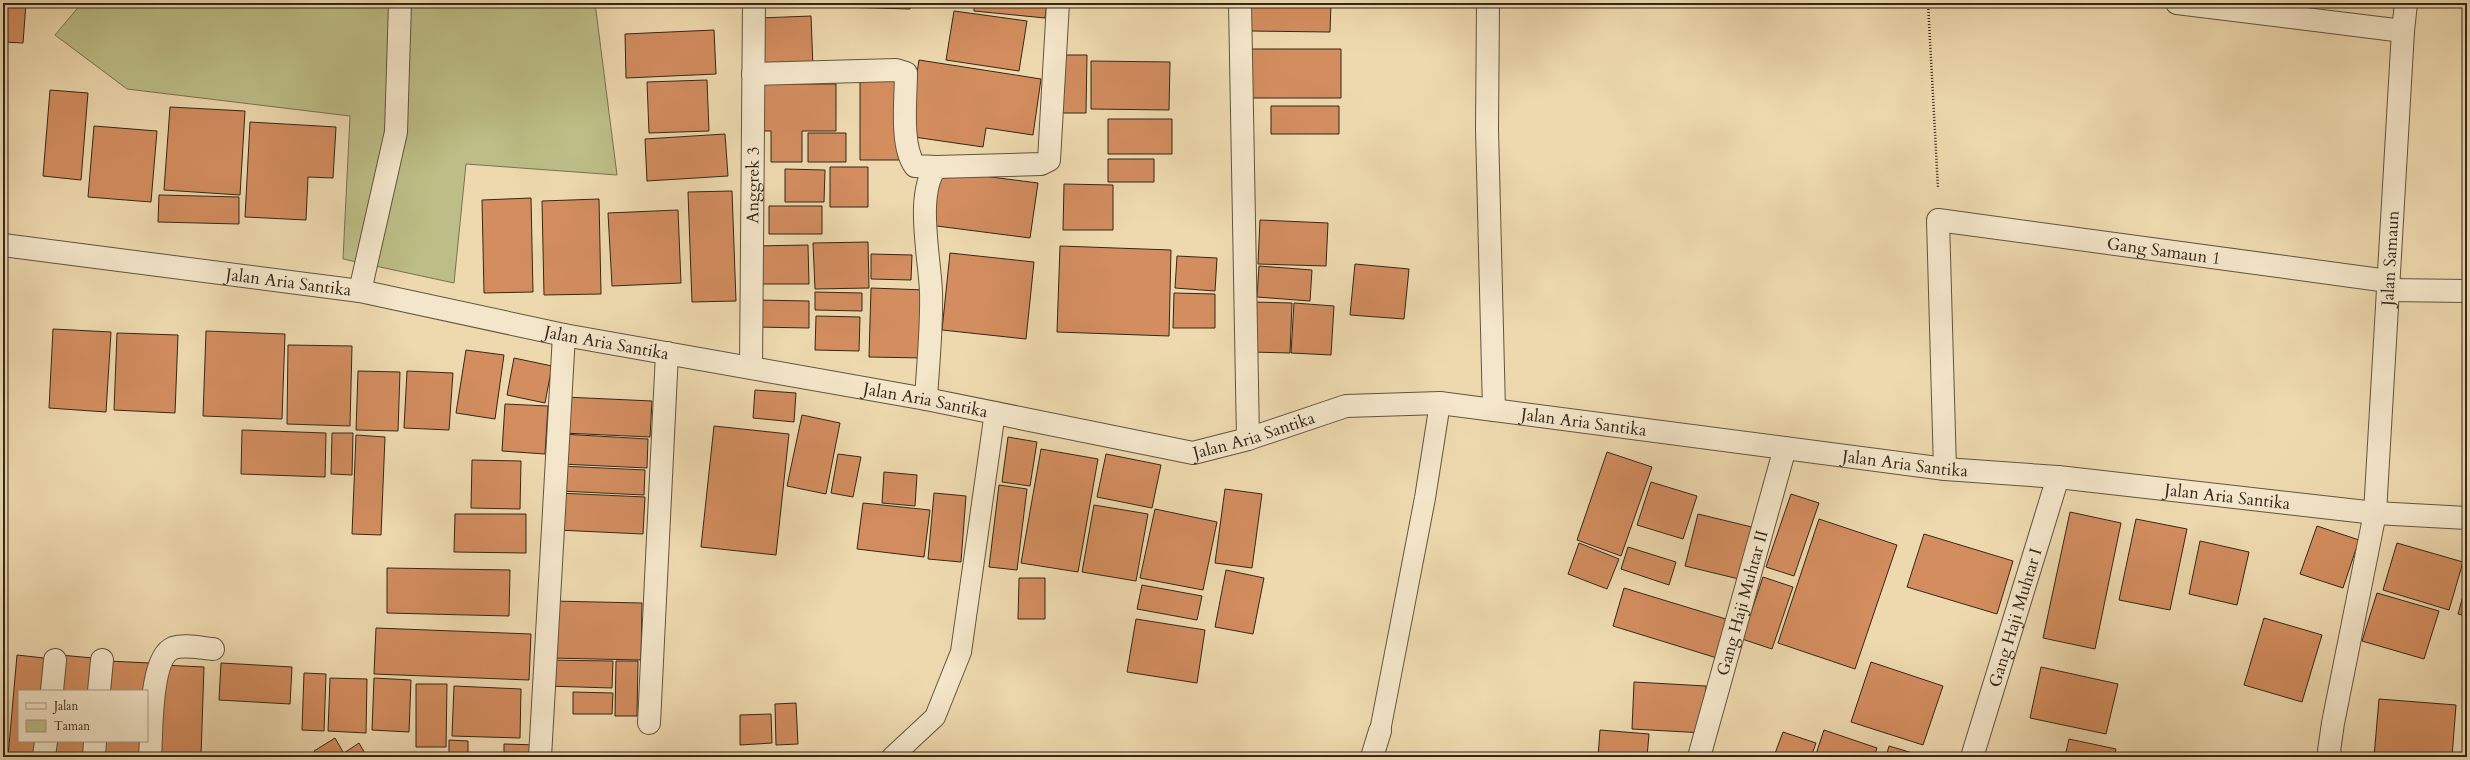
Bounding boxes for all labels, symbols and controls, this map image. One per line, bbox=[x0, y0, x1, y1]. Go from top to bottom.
street label: Anggrek 3 bbox=[741, 146, 764, 224]
street label: Jalan Samaun bbox=[2375, 209, 2404, 310]
street label: Gang Samaun 1 bbox=[2106, 232, 2222, 270]
street label: Jalan Aria Santika bbox=[222, 262, 353, 301]
street label: Jalan Aria Santika bbox=[539, 319, 672, 365]
street label: Jalan Aria Santika bbox=[859, 376, 991, 423]
street label: Jalan Aria Santika bbox=[1517, 402, 1649, 441]
street label: Jalan Aria Santika bbox=[1187, 406, 1318, 465]
street label: Jalan Aria Santika bbox=[1838, 444, 1969, 482]
street label: Jalan Aria Santika bbox=[2160, 477, 2292, 515]
street label: Gang Haji Muhtar II bbox=[1711, 527, 1773, 678]
street label: Gang Haji Muhtar I bbox=[1983, 545, 2047, 690]
legend bbox=[18, 690, 148, 742]
text: Jalan bbox=[52, 698, 78, 714]
text: Taman bbox=[54, 718, 90, 734]

